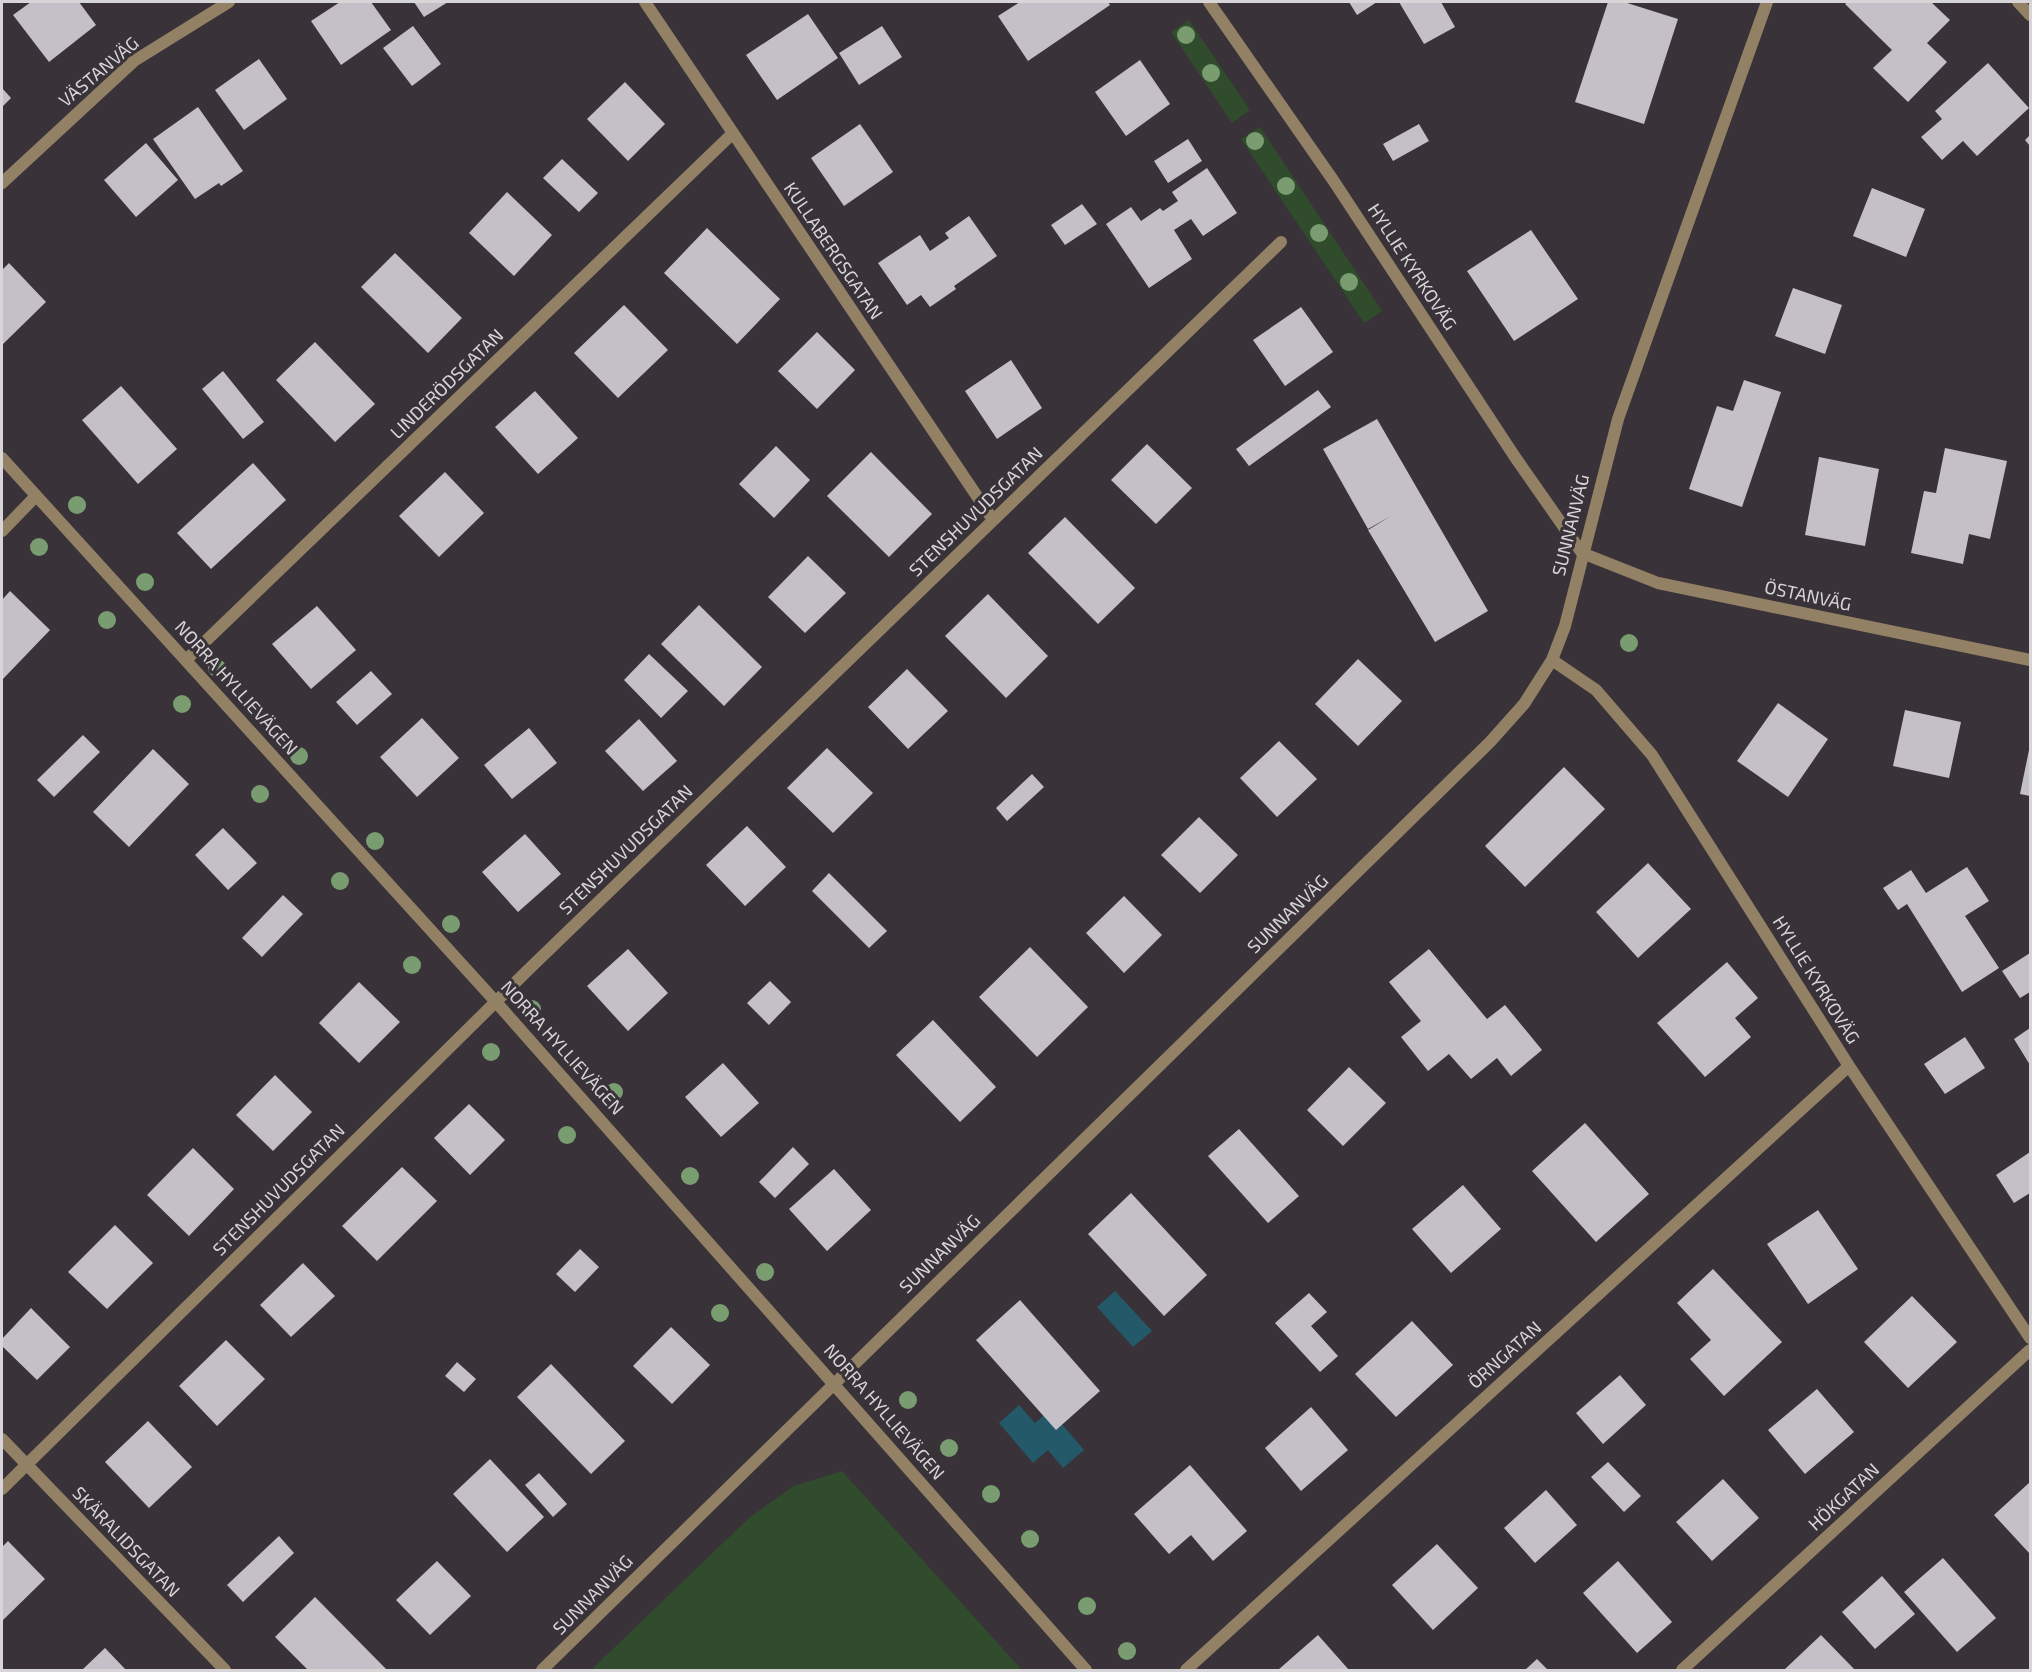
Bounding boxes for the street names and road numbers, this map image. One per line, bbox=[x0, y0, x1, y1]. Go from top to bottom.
street label: VÄSTANVÄG bbox=[54, 31, 143, 111]
street label: KULLABERGSGATAN bbox=[780, 178, 888, 323]
street label: HYLLIE KYRKOVÄG bbox=[1364, 199, 1462, 334]
street label: LINDERÖDSGATAN bbox=[385, 324, 507, 443]
street label: STENSHUVUDSGATAN bbox=[904, 442, 1047, 581]
street label: SUNNANVÄG bbox=[1547, 472, 1593, 578]
street label: ÖSTANVÄG bbox=[1763, 575, 1854, 615]
street label: NORRA HYLLIEVÄGEN bbox=[171, 616, 303, 759]
street label: STENSHUVUDSGATAN bbox=[554, 780, 697, 919]
street label: SUNNANVÄG bbox=[1242, 869, 1332, 957]
street label: HYLLIE KYRKOVÄG bbox=[1769, 912, 1865, 1047]
street label: NORRA HYLLIEVÄGEN bbox=[497, 976, 629, 1119]
street label: STENSHUVUDSGATAN bbox=[208, 1119, 349, 1260]
street label: SUNNANVÄG bbox=[894, 1209, 984, 1297]
street label: ÖRNGATAN bbox=[1463, 1316, 1545, 1393]
street label: NORRA HYLLIEVÄGEN bbox=[820, 1339, 950, 1484]
street label: HÖKGATAN bbox=[1803, 1458, 1883, 1535]
street label: SKÄRALIDSGATAN bbox=[68, 1482, 185, 1601]
street label: SUNNANVÄG bbox=[548, 1550, 637, 1639]

